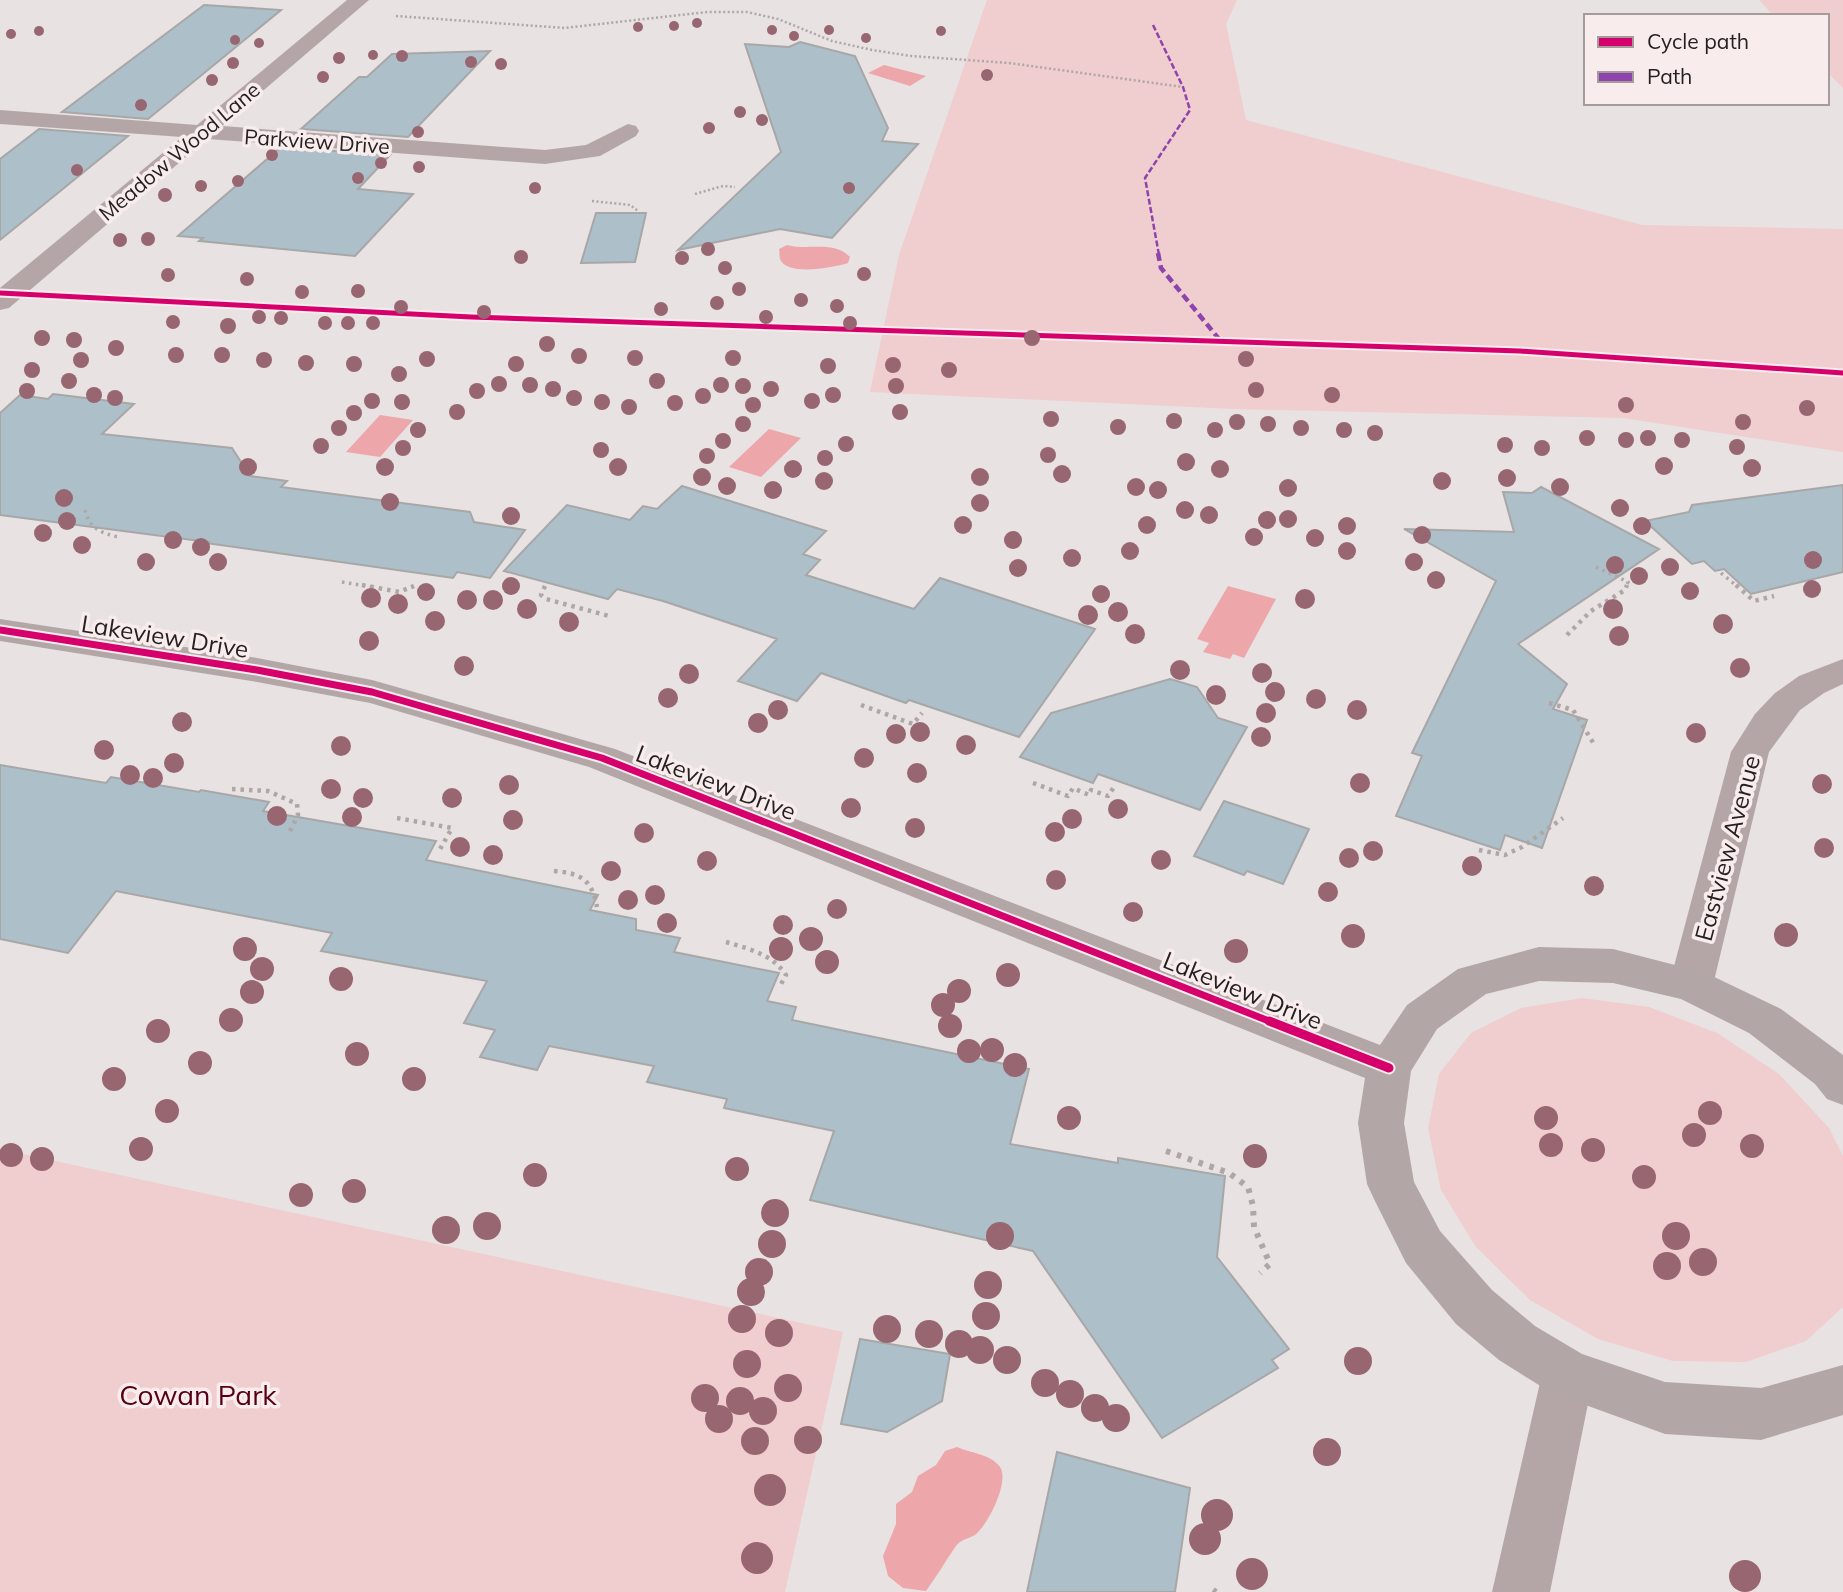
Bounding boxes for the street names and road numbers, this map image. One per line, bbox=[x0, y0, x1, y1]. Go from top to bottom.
street label: Meadow Wood Lane bbox=[93, 76, 265, 226]
street label: Parkview Drive bbox=[243, 123, 391, 159]
street label: Lakeview Drive bbox=[79, 608, 251, 664]
street label: Lakeview Drive bbox=[632, 738, 800, 826]
street label: Eastview Avenue bbox=[1688, 752, 1766, 944]
street label: Lakeview Drive bbox=[1159, 944, 1327, 1036]

